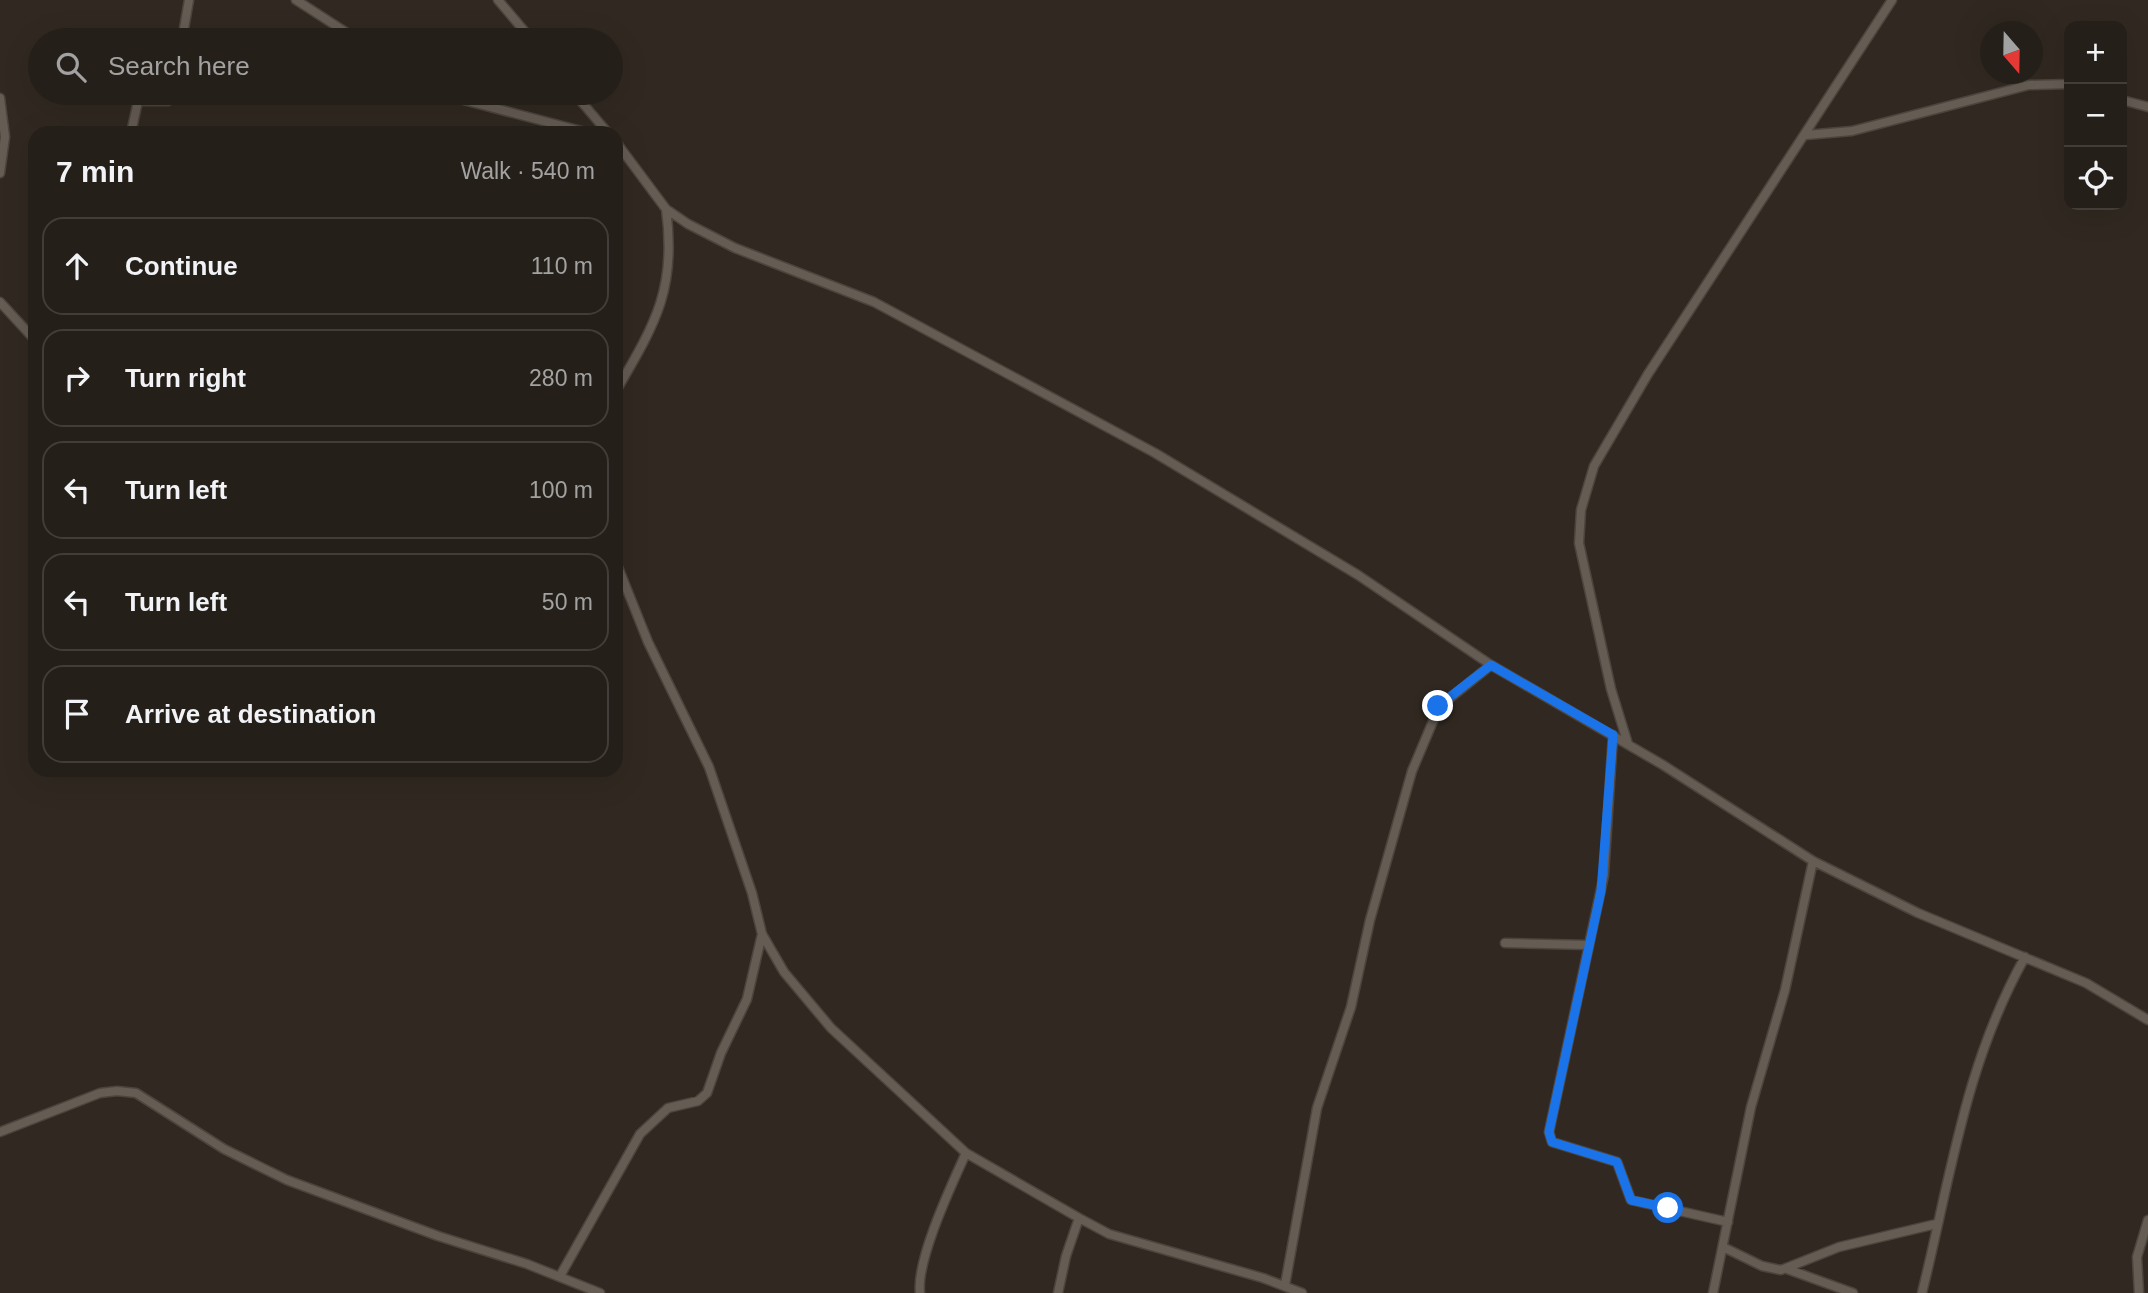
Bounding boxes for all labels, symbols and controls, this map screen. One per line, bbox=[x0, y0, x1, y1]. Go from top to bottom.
north arrow bbox=[1980, 21, 2043, 84]
map controls bbox=[2064, 21, 2127, 210]
button: + bbox=[2064, 21, 2127, 84]
search box bbox=[28, 28, 623, 105]
icon: search bbox=[52, 48, 90, 86]
text: Search here bbox=[108, 51, 250, 81]
button: − bbox=[2064, 84, 2127, 147]
button: locate bbox=[2064, 147, 2127, 210]
text: 7 min bbox=[56, 155, 134, 188]
text: Walk · 540 m bbox=[460, 158, 595, 184]
icon: ahead bbox=[58, 247, 96, 285]
text: Continue bbox=[125, 251, 238, 281]
text: 110 m bbox=[531, 253, 593, 279]
icon: right bbox=[58, 359, 96, 397]
text: Turn right bbox=[125, 363, 246, 393]
text: 280 m bbox=[529, 365, 593, 391]
icon: left bbox=[58, 471, 96, 509]
text: Turn left bbox=[125, 475, 227, 505]
text: 100 m bbox=[529, 477, 593, 503]
icon: left bbox=[58, 583, 96, 621]
text: Turn left bbox=[125, 587, 227, 617]
text: 50 m bbox=[542, 589, 593, 615]
route end bbox=[1422, 690, 1453, 721]
icon: arrive bbox=[58, 695, 96, 733]
text: Arrive at destination bbox=[125, 699, 376, 729]
route start bbox=[1652, 1192, 1683, 1223]

